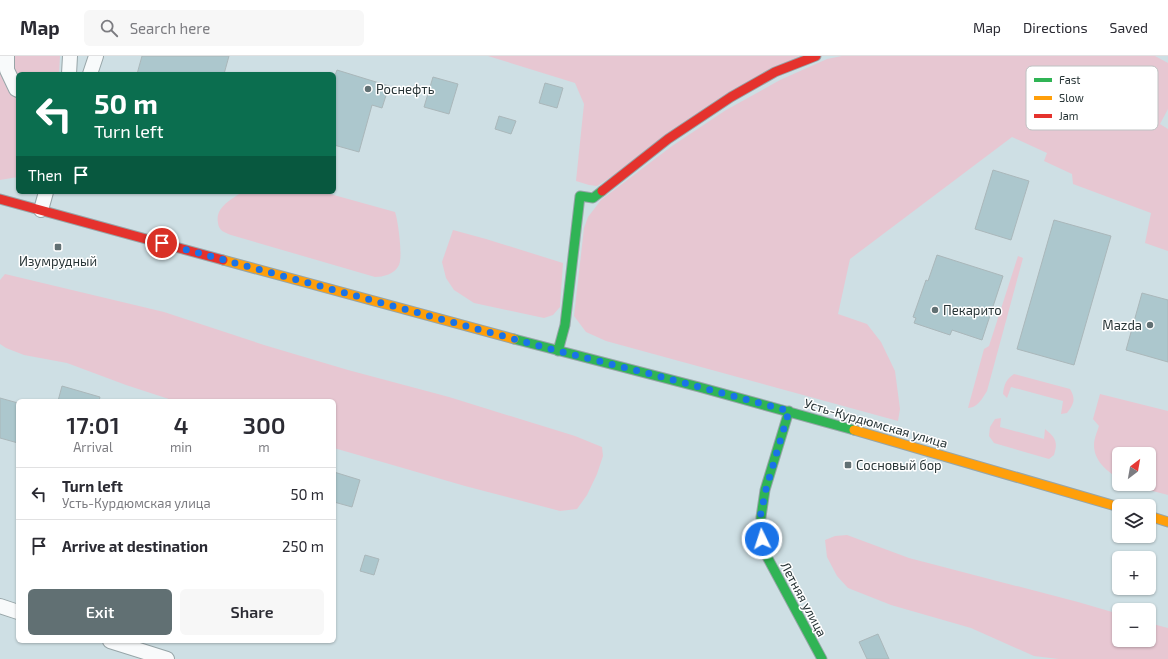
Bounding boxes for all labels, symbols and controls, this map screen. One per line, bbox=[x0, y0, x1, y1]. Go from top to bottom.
search box bbox=[84, 10, 364, 46]
text: Map bbox=[20, 16, 60, 39]
icon: search bbox=[98, 17, 120, 39]
text: Search here bbox=[130, 19, 210, 37]
text: Map bbox=[973, 19, 1001, 36]
text: Directions bbox=[1023, 19, 1088, 36]
text: Saved bbox=[1110, 19, 1148, 36]
legend bbox=[1026, 66, 1158, 130]
text: Fast bbox=[1059, 73, 1081, 86]
place label: Роснефть bbox=[376, 81, 435, 97]
marker: Роснефть bbox=[363, 84, 373, 94]
text: 50 m bbox=[94, 86, 158, 120]
icon: left bbox=[28, 88, 80, 140]
text: Slow bbox=[1059, 91, 1084, 104]
text: Jam bbox=[1059, 109, 1078, 122]
text: Turn left bbox=[94, 120, 164, 142]
icon: arrive bbox=[70, 164, 92, 186]
text: Then bbox=[28, 166, 62, 184]
pin bbox=[145, 226, 179, 260]
icon: arrive bbox=[151, 232, 173, 254]
marker: Изумрудный bbox=[53, 242, 63, 252]
place label: Изумрудный bbox=[19, 253, 97, 269]
place label: Пекарито bbox=[943, 302, 1002, 318]
marker: Пекарито bbox=[930, 305, 940, 315]
place label: Mazda bbox=[1102, 317, 1142, 333]
marker: Mazda bbox=[1145, 320, 1155, 330]
street label: Усть-Курдюмская улица bbox=[802, 395, 950, 451]
text: 17:01 bbox=[66, 410, 120, 439]
text: 4 bbox=[174, 410, 189, 439]
text: 300 bbox=[242, 410, 286, 439]
text: Arrival bbox=[73, 439, 113, 455]
text: min bbox=[170, 439, 192, 455]
text: m bbox=[258, 439, 270, 455]
north arrow bbox=[1112, 447, 1156, 491]
map controls bbox=[1112, 447, 1156, 647]
place label: Сосновый бор bbox=[856, 457, 942, 473]
marker: Сосновый бор bbox=[843, 460, 853, 470]
text: Turn left bbox=[62, 477, 123, 495]
icon: left bbox=[28, 483, 50, 505]
text: 50 m bbox=[290, 485, 324, 503]
text: Усть-Курдюмская улица bbox=[62, 495, 211, 511]
button: layers bbox=[1112, 499, 1156, 543]
position arrow bbox=[741, 518, 783, 560]
icon: arrive bbox=[28, 535, 50, 557]
text: Arrive at destination bbox=[62, 537, 208, 555]
text: 250 m bbox=[282, 537, 324, 555]
button: + bbox=[1112, 551, 1156, 595]
street label: Летняя улица bbox=[778, 559, 830, 639]
button: Exit bbox=[28, 589, 172, 635]
button: Share bbox=[180, 589, 324, 635]
button: − bbox=[1112, 603, 1156, 647]

